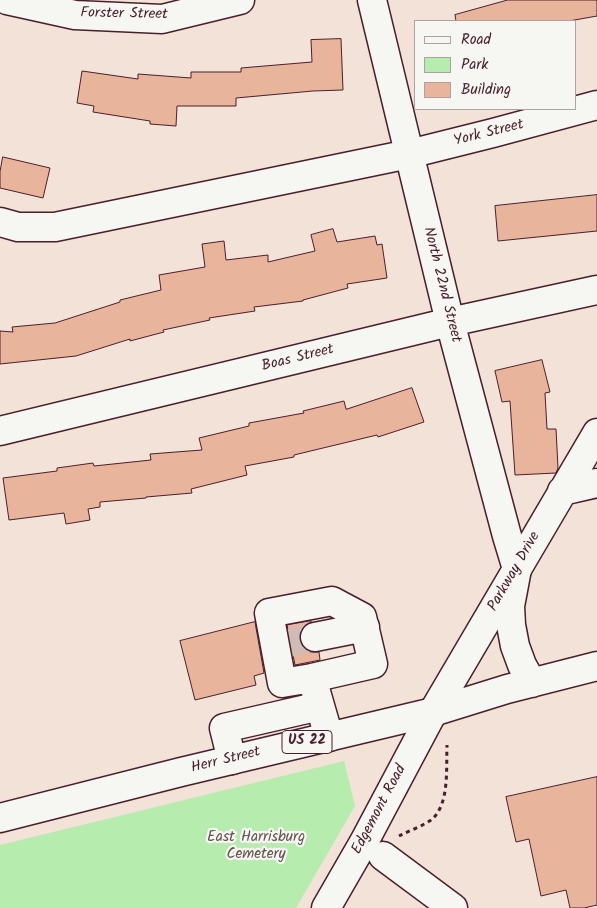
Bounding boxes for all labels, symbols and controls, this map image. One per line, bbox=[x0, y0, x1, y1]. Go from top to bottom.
street label: Forster Street bbox=[80, 5, 168, 25]
legend bbox=[414, 20, 577, 110]
text: Road bbox=[461, 28, 491, 52]
text: Park bbox=[461, 53, 488, 77]
text: Building bbox=[461, 78, 511, 102]
street label: York Street bbox=[452, 117, 526, 151]
street label: North 22nd Street bbox=[418, 225, 464, 345]
street label: Boas Street bbox=[260, 341, 336, 377]
street label: Parkway Drive bbox=[485, 529, 545, 615]
road number: US 22 bbox=[282, 730, 332, 754]
street label: Herr Street bbox=[189, 744, 263, 778]
street label: Edgemont Road bbox=[349, 762, 411, 858]
park label: East Harrisburg Cemetery bbox=[207, 829, 305, 864]

